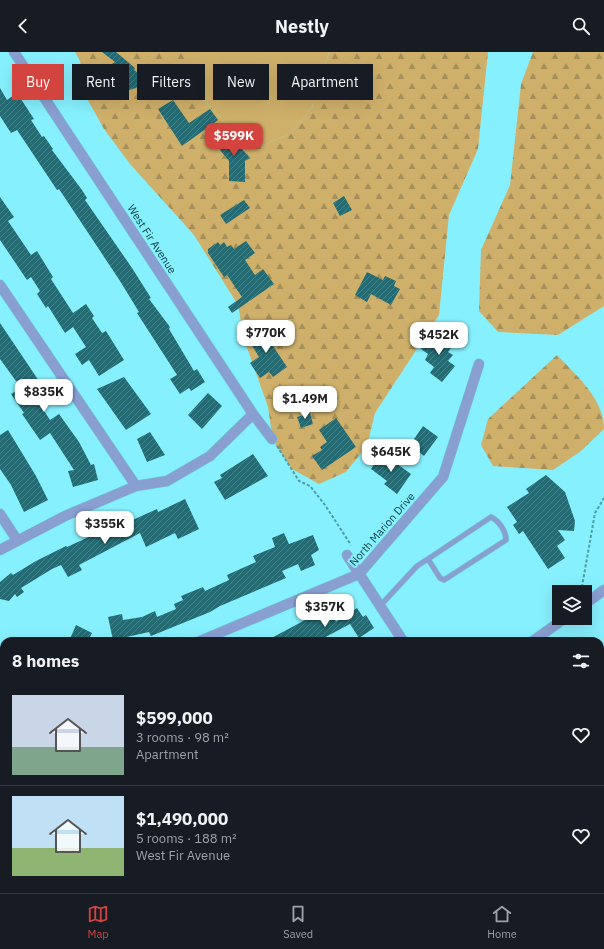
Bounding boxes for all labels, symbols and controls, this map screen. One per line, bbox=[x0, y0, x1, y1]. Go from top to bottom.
icon: back bbox=[12, 15, 34, 37]
text: Nestly bbox=[275, 15, 329, 38]
icon: search bbox=[570, 15, 592, 37]
chip: Buy bbox=[12, 64, 64, 100]
chip: Rent bbox=[72, 64, 129, 100]
chip: Filters bbox=[137, 64, 205, 100]
chip: New bbox=[213, 64, 269, 100]
chip: Apartment bbox=[277, 64, 373, 100]
pin: $599K bbox=[206, 123, 262, 157]
text: $599K bbox=[214, 127, 254, 144]
street label: West Fir Avenue bbox=[124, 202, 180, 276]
pin: $770K bbox=[238, 320, 294, 354]
pin: $452K bbox=[411, 322, 467, 356]
text: $770K bbox=[246, 324, 286, 341]
text: $452K bbox=[419, 326, 459, 343]
pin: $835K bbox=[16, 379, 72, 413]
text: $835K bbox=[24, 383, 64, 400]
pin: $1.49M bbox=[272, 386, 338, 420]
text: $1.49M bbox=[282, 390, 328, 407]
pin: $645K bbox=[363, 439, 419, 473]
text: $645K bbox=[371, 443, 411, 460]
street label: North Marion Drive bbox=[346, 489, 418, 569]
pin: $355K bbox=[77, 511, 133, 545]
text: $355K bbox=[85, 515, 125, 532]
map controls bbox=[552, 585, 592, 625]
button: layers bbox=[552, 585, 592, 625]
pin: $357K bbox=[297, 594, 353, 628]
text: $357K bbox=[305, 598, 345, 615]
text: 8 homes bbox=[12, 650, 79, 672]
icon: filters bbox=[570, 650, 592, 672]
text: $599,000 bbox=[136, 707, 213, 729]
icon: home bbox=[44, 711, 92, 759]
icon: heart bbox=[570, 724, 592, 746]
text: 3 rooms · 98 m² bbox=[136, 729, 229, 746]
text: Apartment bbox=[136, 746, 199, 763]
text: $1,490,000 bbox=[136, 808, 228, 830]
icon: home bbox=[44, 812, 92, 860]
icon: heart bbox=[570, 825, 592, 847]
text: 5 rooms · 188 m² bbox=[136, 830, 237, 847]
text: West Fir Avenue bbox=[136, 847, 230, 864]
tab: Map bbox=[87, 903, 109, 941]
tab: Saved bbox=[283, 903, 313, 941]
tab: Home bbox=[487, 903, 517, 941]

